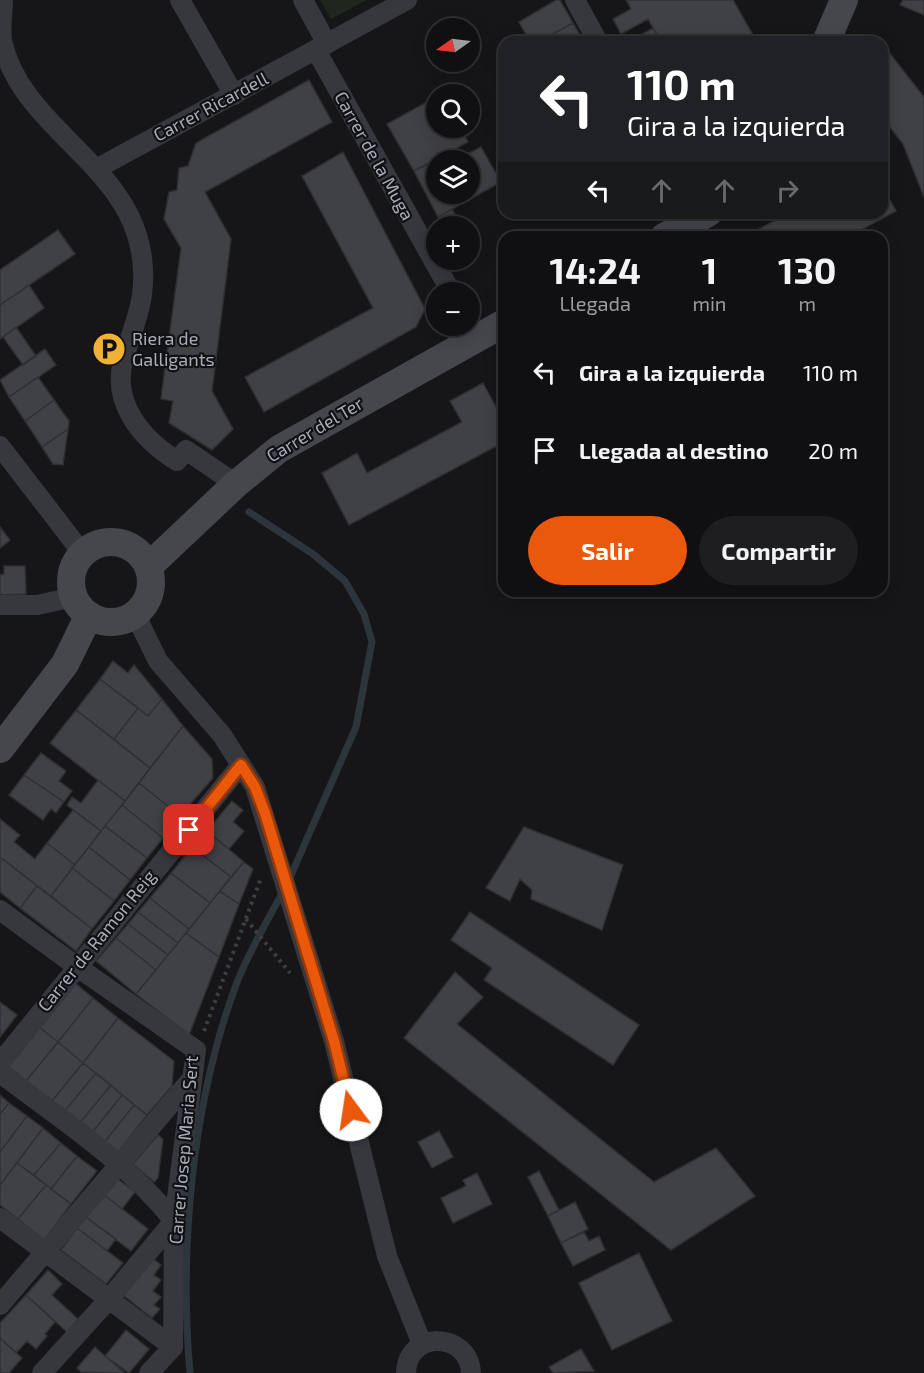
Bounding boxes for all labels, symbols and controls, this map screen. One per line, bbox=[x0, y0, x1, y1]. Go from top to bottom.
north arrow bbox=[426, 18, 480, 72]
map controls bbox=[426, 18, 480, 336]
text: 110 m bbox=[627, 58, 736, 108]
icon: left bbox=[528, 60, 606, 138]
street label: Carrer Ricardell bbox=[149, 66, 272, 146]
button: search bbox=[426, 84, 480, 138]
street label: Carrer de la Muga bbox=[330, 87, 419, 224]
text: Gira a la izquierda bbox=[627, 109, 845, 141]
button: layers bbox=[426, 150, 480, 204]
icon: left bbox=[582, 174, 615, 207]
icon: ahead bbox=[645, 174, 678, 207]
icon: ahead bbox=[708, 174, 741, 207]
icon: right bbox=[771, 174, 804, 207]
button: + bbox=[426, 216, 480, 270]
text: 14:24 bbox=[549, 248, 641, 291]
text: 1 bbox=[702, 248, 717, 291]
text: 130 bbox=[778, 248, 837, 291]
button: − bbox=[426, 282, 480, 336]
text: Llegada bbox=[559, 291, 631, 315]
text: min bbox=[692, 291, 726, 315]
text: m bbox=[798, 291, 816, 315]
place label: Riera de Galligants bbox=[132, 327, 215, 370]
parking icon: Riera de Galligants bbox=[91, 331, 127, 367]
icon: left bbox=[528, 356, 561, 389]
text: Gira a la izquierda bbox=[579, 359, 765, 385]
text: 110 m bbox=[803, 359, 858, 385]
street label: Carrer del Ter bbox=[262, 392, 367, 467]
icon: arrive bbox=[528, 434, 561, 467]
text: Llegada al destino bbox=[579, 437, 769, 463]
text: 20 m bbox=[808, 437, 858, 463]
button: Salir bbox=[528, 516, 687, 585]
button: Compartir bbox=[699, 516, 858, 585]
pin bbox=[163, 804, 214, 855]
icon: arrive bbox=[172, 813, 205, 846]
street label: Carrer de Ramon Reig bbox=[32, 865, 160, 1016]
street label: Carrer Josep Maria Sert bbox=[164, 1055, 202, 1245]
position arrow bbox=[319, 1078, 383, 1142]

